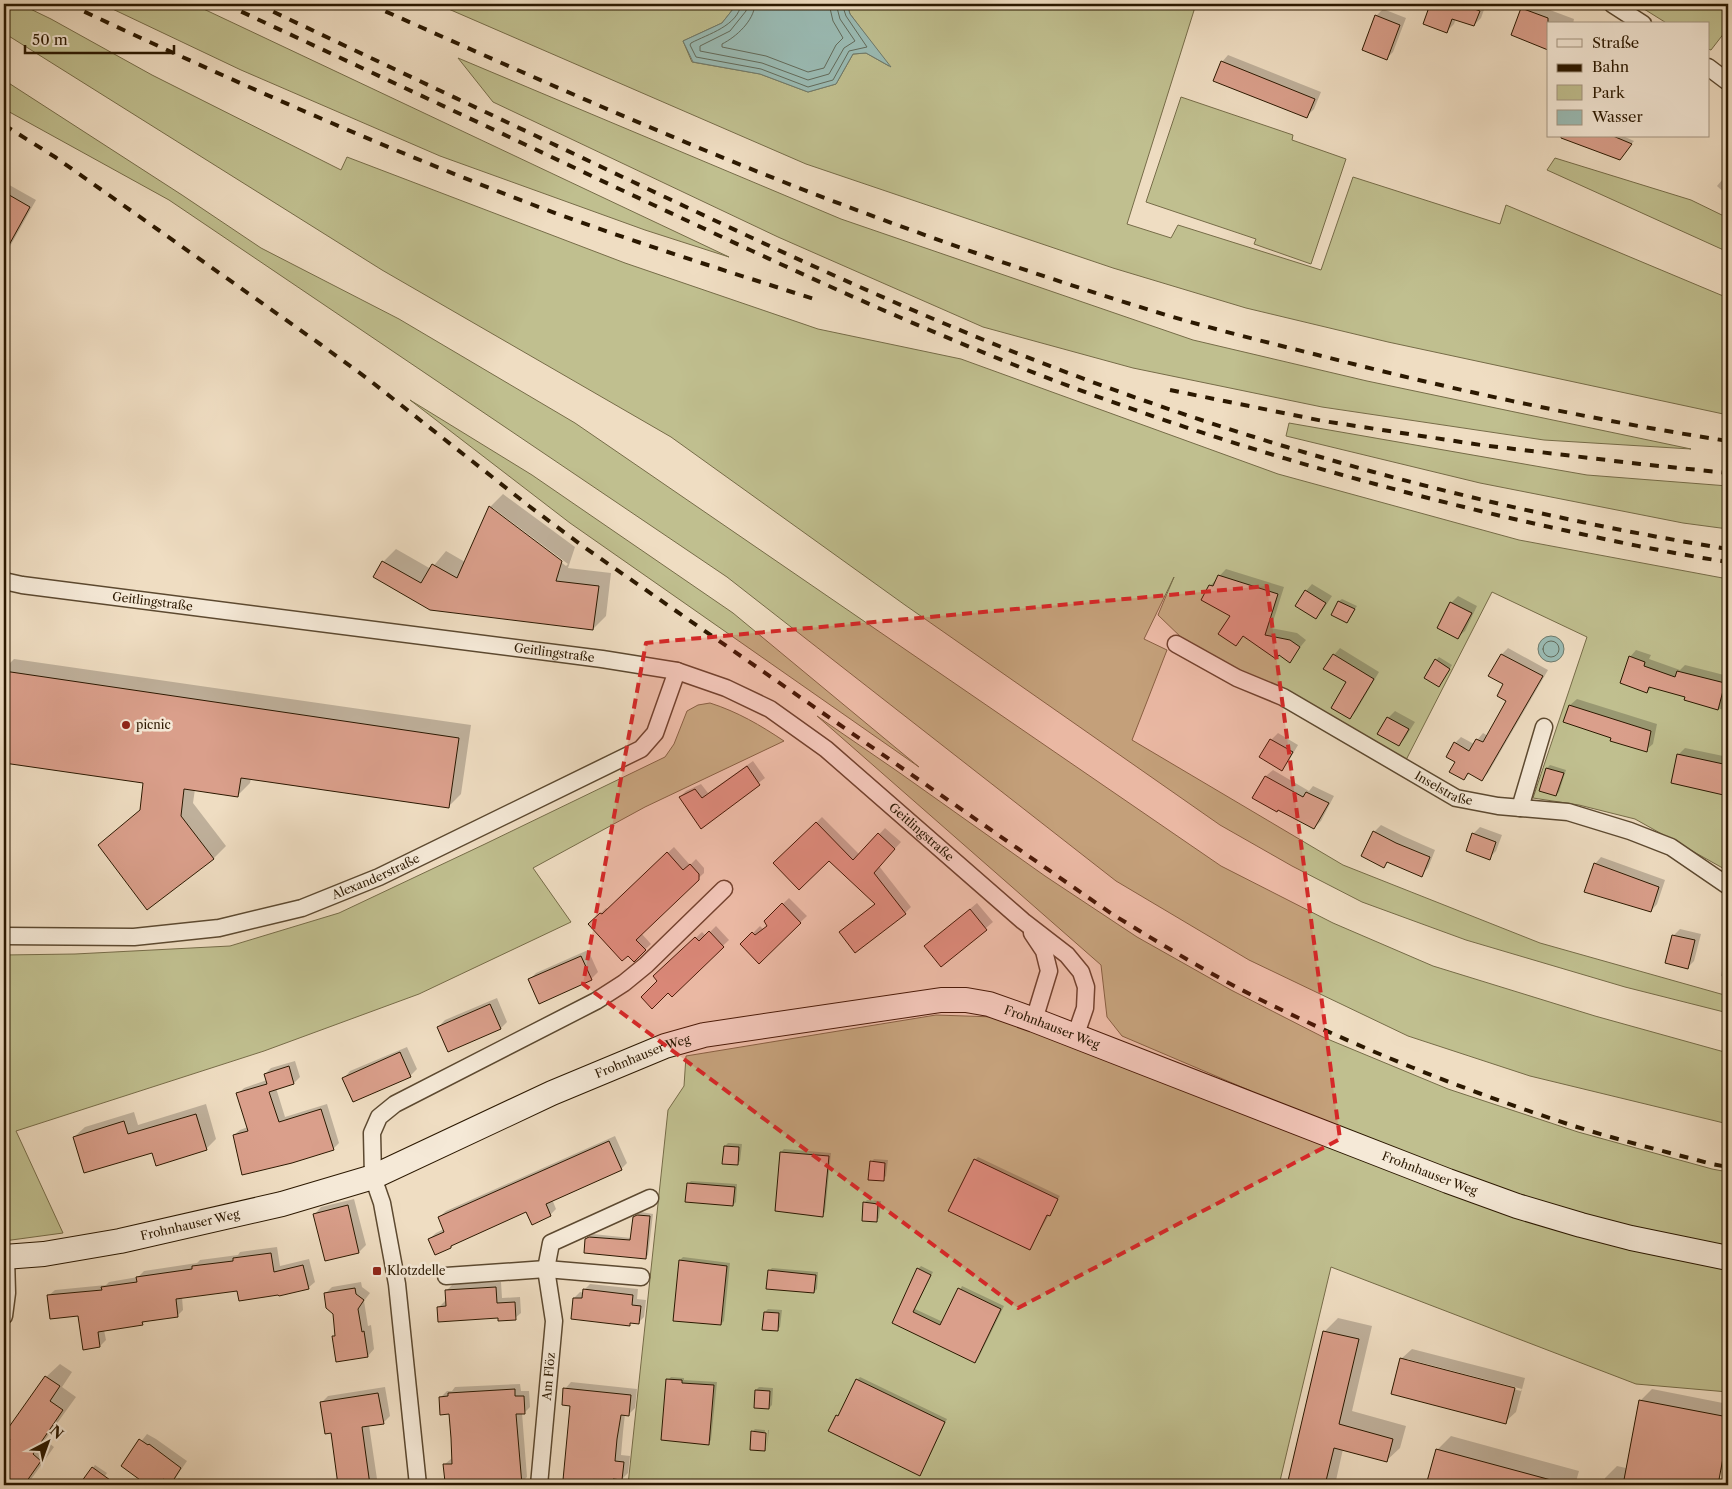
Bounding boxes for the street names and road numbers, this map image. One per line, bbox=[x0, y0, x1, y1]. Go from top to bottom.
street label: Geitlingstraße bbox=[111, 589, 194, 614]
street label: Geitlingstraße bbox=[513, 640, 596, 665]
street label: Inselstraße bbox=[1412, 768, 1474, 808]
street label: Geitlingstraße bbox=[886, 799, 957, 864]
street label: Alexanderstraße bbox=[329, 850, 422, 903]
street label: Frohnhauser Weg bbox=[1002, 1002, 1103, 1052]
street label: Frohnhauser Weg bbox=[593, 1031, 693, 1081]
street label: Frohnhauser Weg bbox=[1380, 1148, 1480, 1198]
street label: Frohnhauser Weg bbox=[139, 1206, 241, 1243]
street label: Am Flöz bbox=[539, 1352, 558, 1402]

